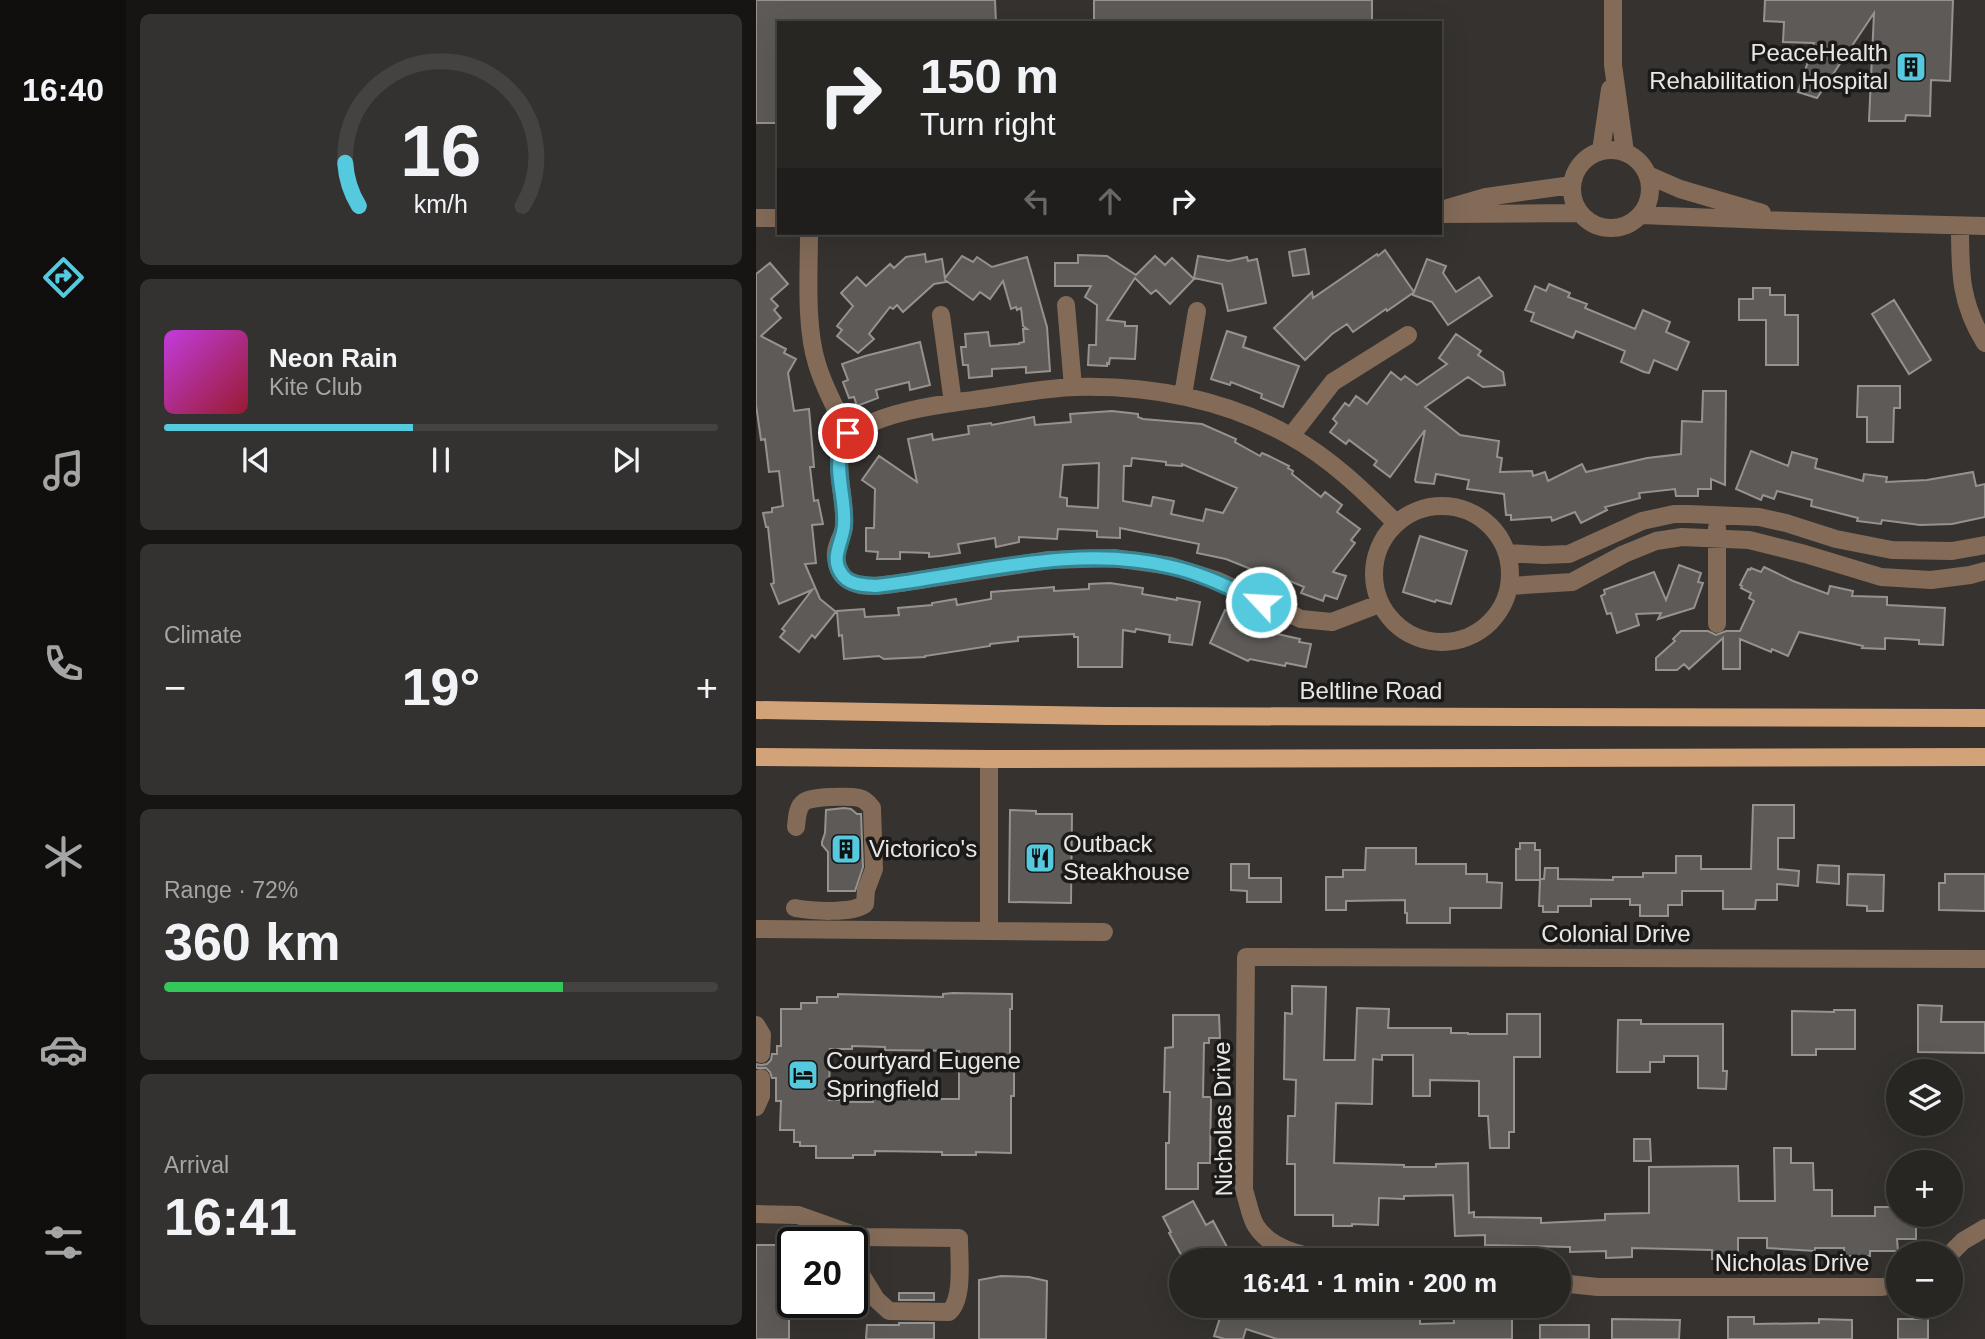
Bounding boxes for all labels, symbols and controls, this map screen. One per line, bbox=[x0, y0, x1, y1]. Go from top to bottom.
place label: PeaceHealth Rehabilitation Hospital bbox=[1649, 39, 1888, 94]
icon: right bbox=[805, 49, 896, 140]
text: 150 m bbox=[920, 49, 1059, 103]
building icon: PeaceHealth Rehabilitation Hospital bbox=[1894, 50, 1928, 84]
text: 16:40 bbox=[22, 72, 104, 108]
text: Turn right bbox=[920, 106, 1056, 142]
text: 16 bbox=[401, 110, 481, 191]
icon: left bbox=[1018, 182, 1056, 220]
icon: ahead bbox=[1091, 182, 1129, 220]
icon: right bbox=[1164, 182, 1202, 220]
text: km/h bbox=[414, 189, 468, 217]
icon: directions bbox=[39, 253, 88, 302]
text: Neon Rain bbox=[269, 343, 398, 373]
text: Kite Club bbox=[269, 374, 362, 400]
pin bbox=[818, 403, 878, 463]
icon: arrive bbox=[829, 414, 867, 452]
icon: previous bbox=[237, 441, 275, 479]
icon: pause bbox=[422, 441, 460, 479]
icon: next bbox=[607, 441, 645, 479]
icon: music bbox=[39, 446, 88, 495]
position arrow bbox=[1224, 565, 1298, 639]
text: Climate bbox=[164, 622, 242, 648]
icon: phone bbox=[39, 639, 88, 688]
text: 19° bbox=[402, 658, 480, 716]
text: − bbox=[164, 667, 186, 709]
text: + bbox=[696, 667, 718, 709]
street label: Beltline Road bbox=[1300, 677, 1442, 704]
place label: Outback Steakhouse bbox=[1063, 830, 1190, 885]
icon: climate bbox=[39, 832, 88, 881]
building icon: Victorico's bbox=[829, 832, 863, 866]
place label: Victorico's bbox=[869, 835, 977, 862]
restaurant icon: Outback Steakhouse bbox=[1023, 841, 1057, 875]
text: Range · 72% bbox=[164, 877, 298, 903]
text: 360 km bbox=[164, 913, 340, 971]
street label: Colonial Drive bbox=[1541, 920, 1691, 947]
icon: car bbox=[39, 1025, 88, 1074]
street label: Nicholas Drive bbox=[1208, 1041, 1237, 1197]
place label: Courtyard Eugene Springfield bbox=[826, 1047, 1021, 1102]
hotel icon: Courtyard Eugene Springfield bbox=[786, 1058, 820, 1092]
map controls bbox=[1886, 1059, 1963, 1318]
button: layers bbox=[1886, 1059, 1963, 1136]
button: + bbox=[1886, 1150, 1963, 1227]
text: Arrival bbox=[164, 1152, 229, 1178]
text: 16:41 bbox=[164, 1188, 297, 1246]
icon: filters bbox=[39, 1218, 88, 1267]
speed limit sign: 20 bbox=[777, 1227, 868, 1318]
button: − bbox=[1886, 1241, 1963, 1318]
street label: Nicholas Drive bbox=[1715, 1249, 1869, 1276]
text: 16:41 · 1 min · 200 m bbox=[1243, 1268, 1497, 1298]

